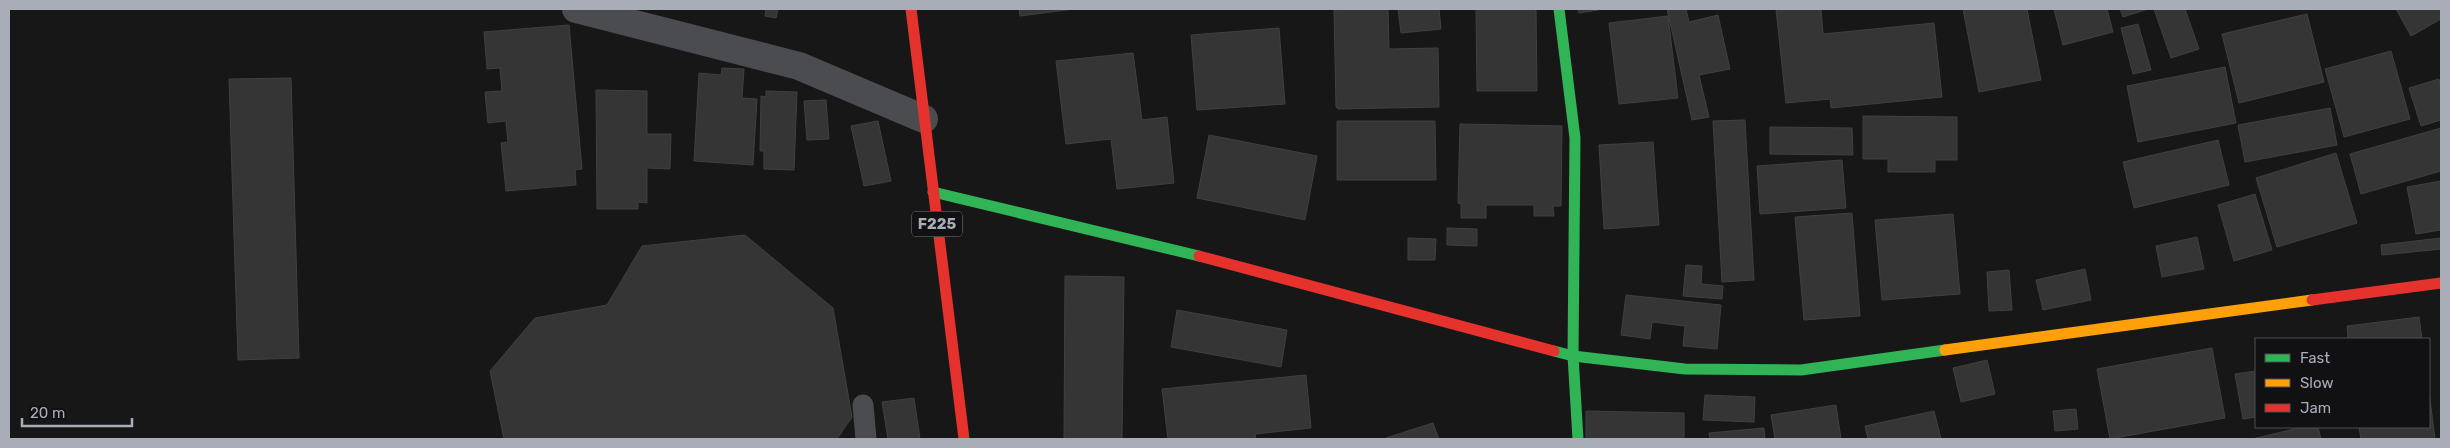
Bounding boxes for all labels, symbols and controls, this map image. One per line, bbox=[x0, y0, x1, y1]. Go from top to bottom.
road number: F225 bbox=[912, 212, 962, 236]
legend bbox=[2255, 338, 2430, 428]
text: Fast bbox=[2300, 349, 2330, 367]
text: Slow bbox=[2300, 374, 2333, 392]
scale bar bbox=[22, 396, 132, 428]
text: Jam bbox=[2300, 399, 2331, 417]
text: 20 m bbox=[30, 404, 65, 422]

